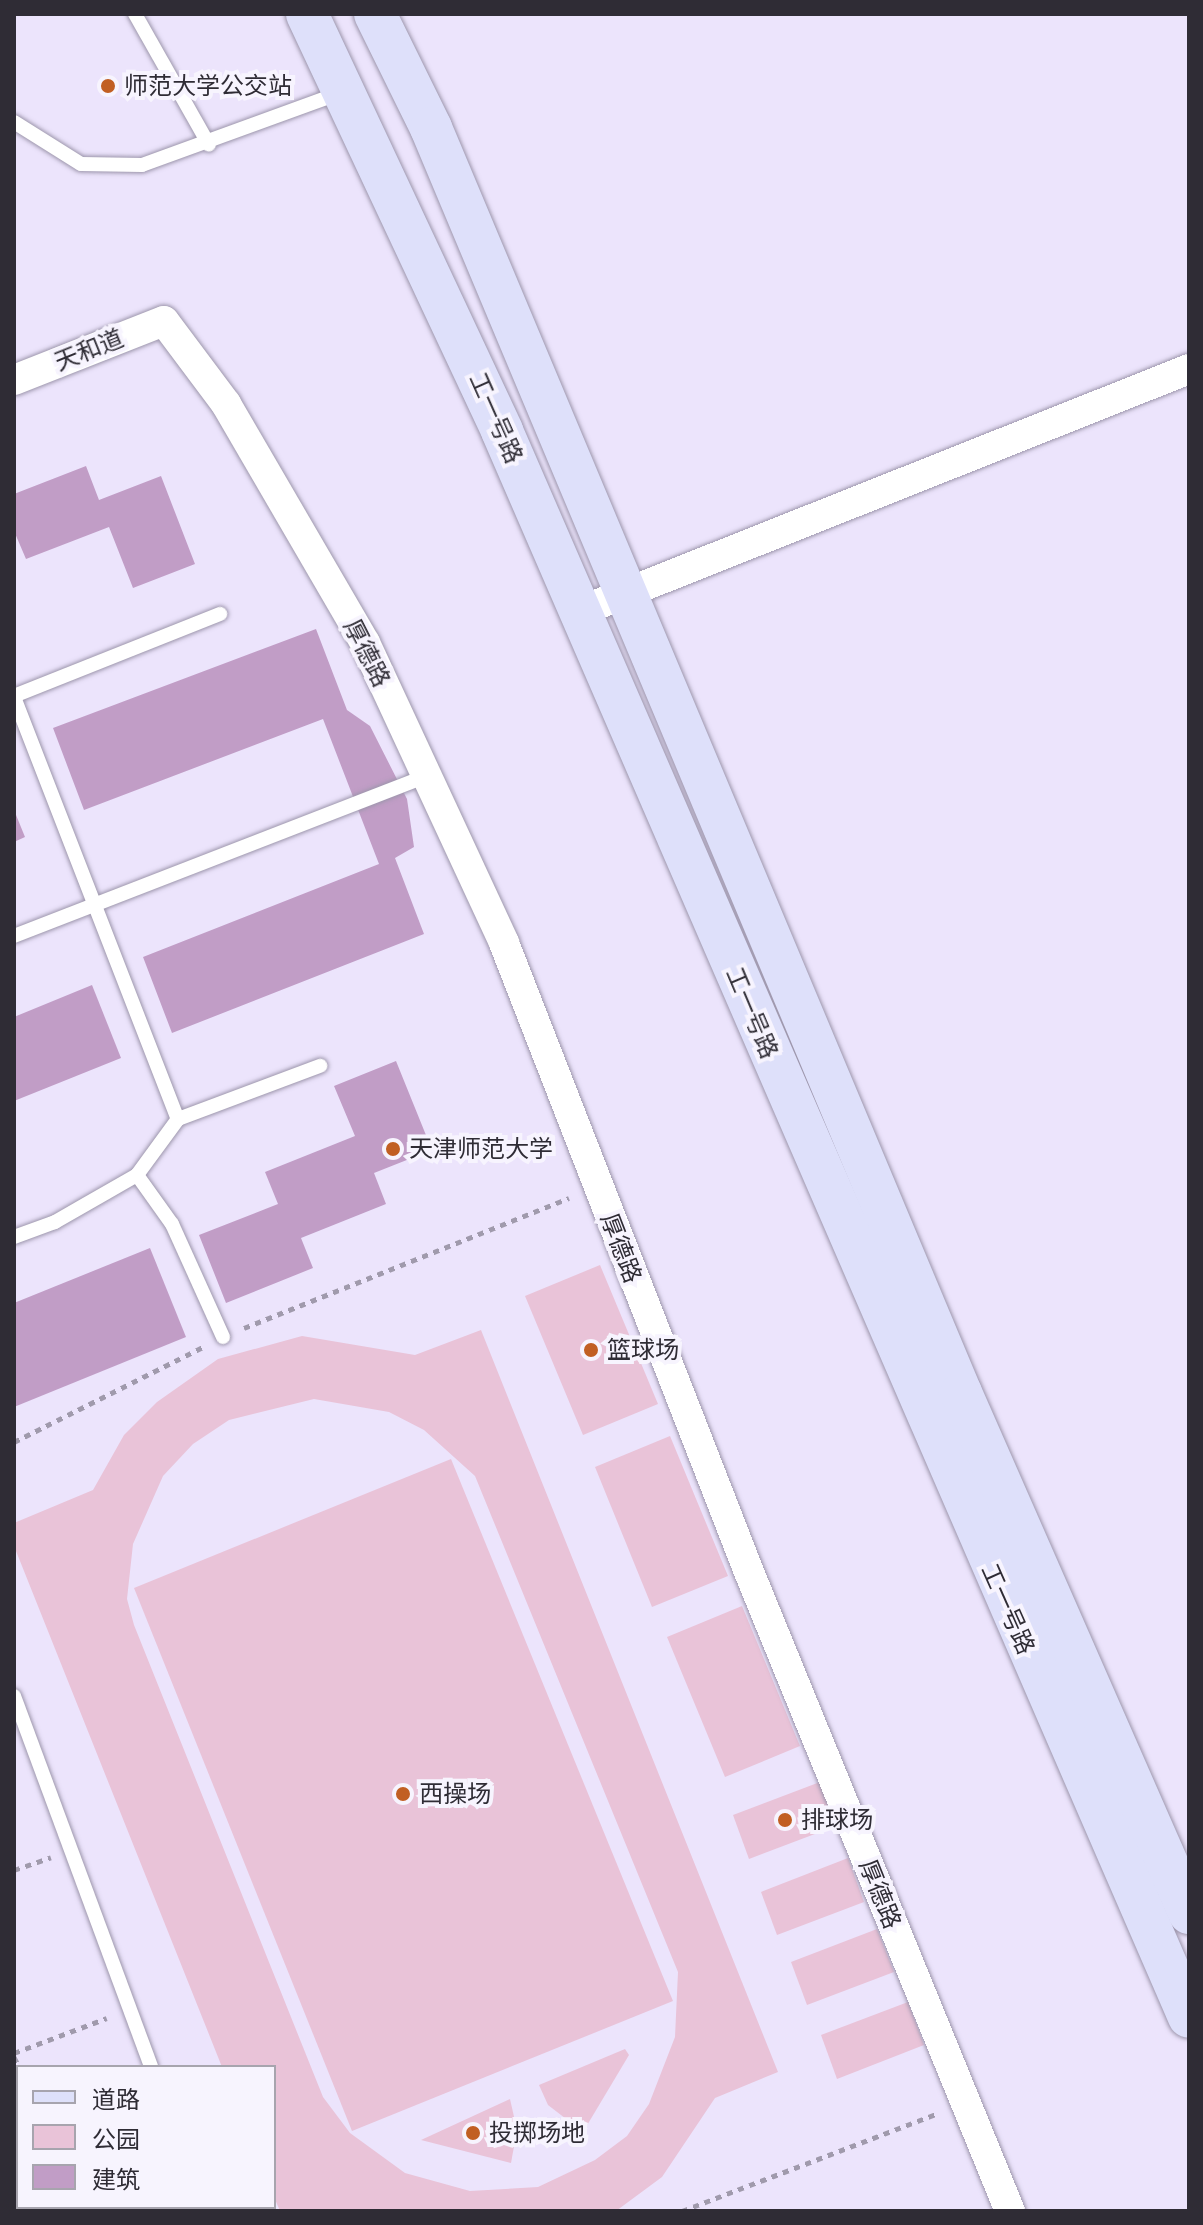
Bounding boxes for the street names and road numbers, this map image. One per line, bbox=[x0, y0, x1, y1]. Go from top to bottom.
street label: 天和道 bbox=[50, 323, 128, 377]
street label: 工一号路 bbox=[463, 368, 529, 468]
street label: 厚德路 bbox=[338, 614, 396, 692]
street label: 工一号路 bbox=[720, 963, 784, 1063]
street label: 厚德路 bbox=[595, 1209, 647, 1287]
street label: 工一号路 bbox=[975, 1559, 1041, 1659]
street label: 厚德路 bbox=[853, 1855, 907, 1933]

